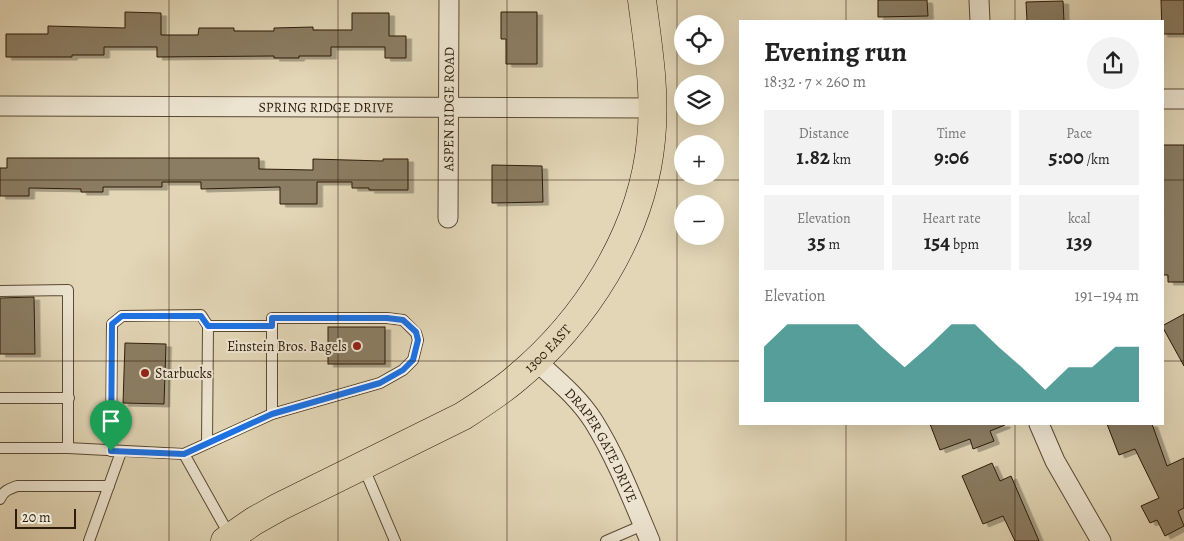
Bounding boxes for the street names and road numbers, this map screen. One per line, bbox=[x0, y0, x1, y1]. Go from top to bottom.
street label: ASPEN RIDGE ROAD bbox=[439, 47, 459, 172]
street label: SPRING RIDGE DRIVE bbox=[258, 98, 394, 117]
street label: 1300 EAST bbox=[520, 320, 576, 377]
street label: DRAPER GATE DRIVE bbox=[561, 384, 642, 505]

